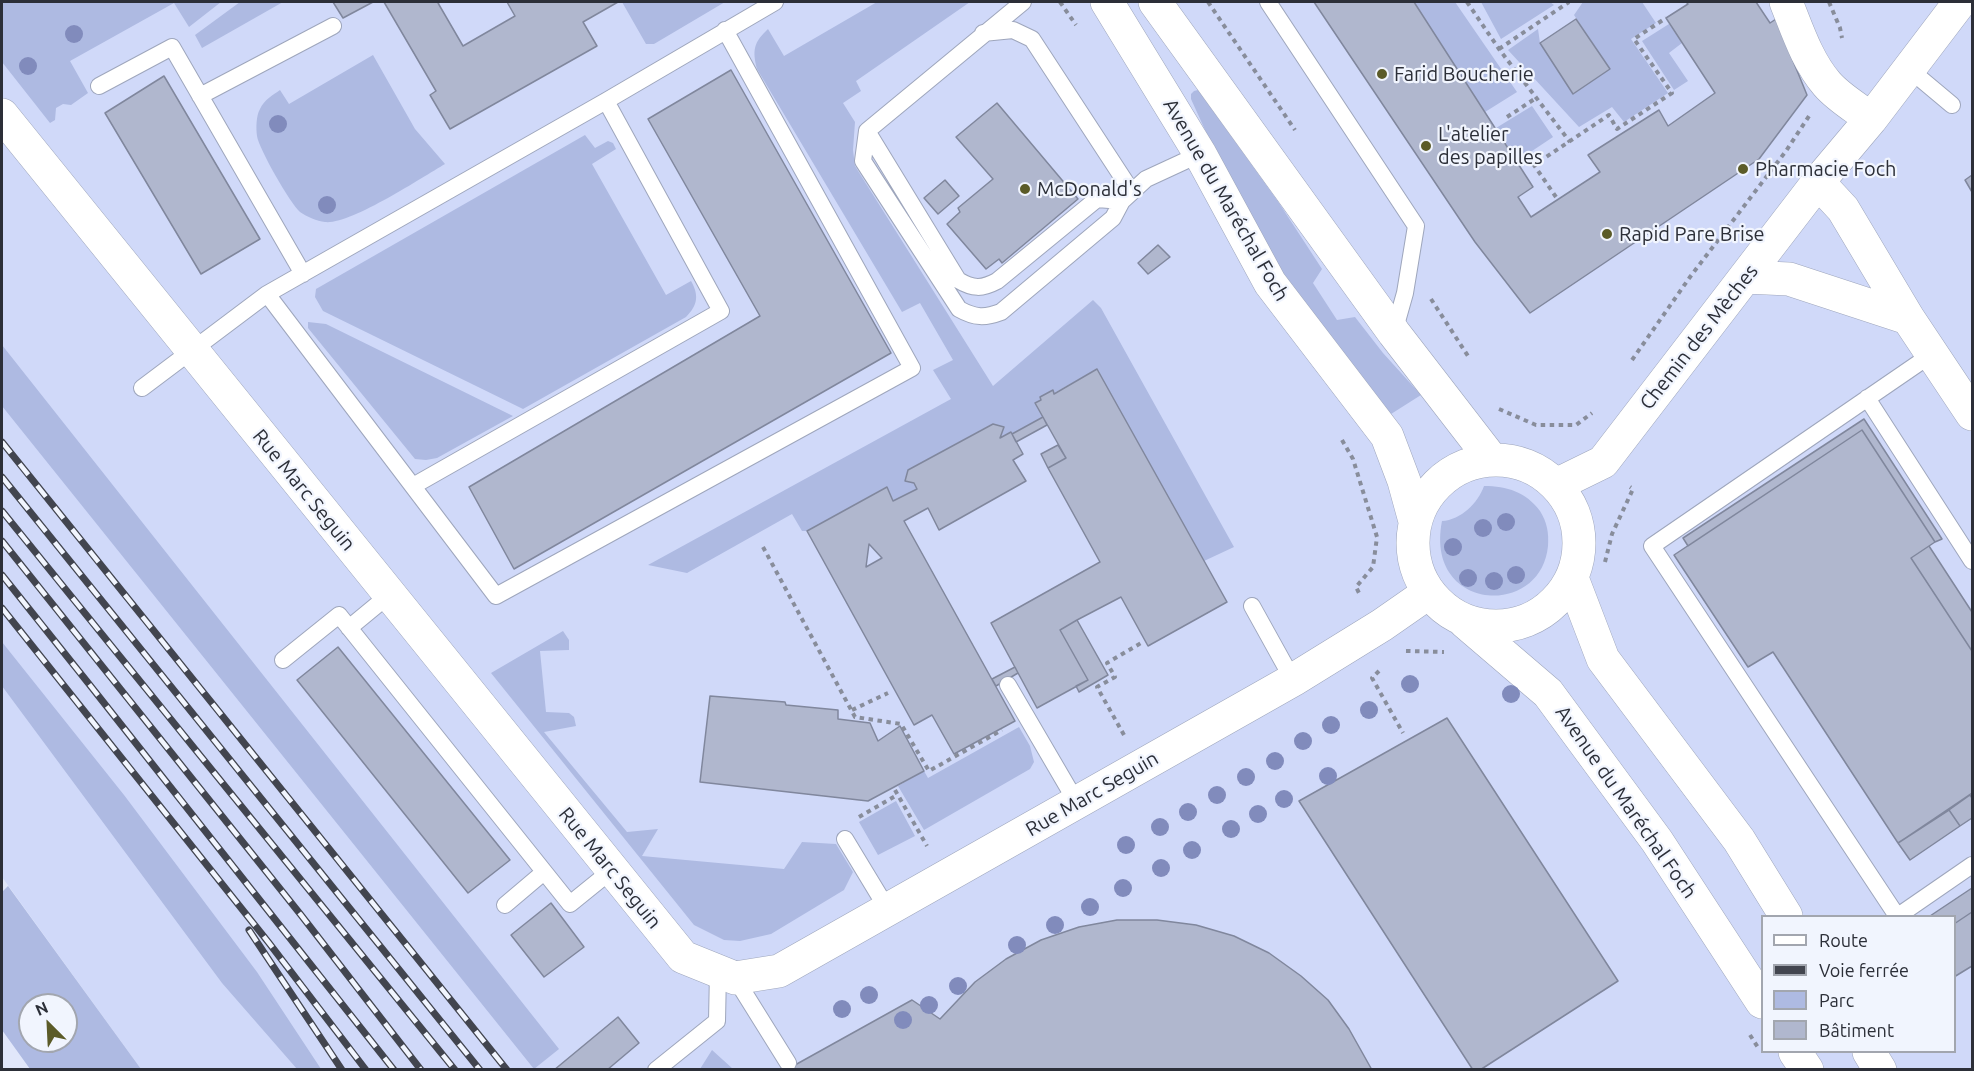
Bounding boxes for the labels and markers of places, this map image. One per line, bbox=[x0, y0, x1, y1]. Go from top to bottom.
place label: Farid Boucherie bbox=[1394, 62, 1534, 86]
marker: Farid Boucherie bbox=[1375, 67, 1389, 81]
place label: L'atelier des papilles bbox=[1438, 122, 1543, 169]
marker: L'atelier des papilles bbox=[1419, 139, 1433, 153]
place label: Pharmacie Foch bbox=[1755, 157, 1896, 181]
marker: Pharmacie Foch bbox=[1736, 162, 1750, 176]
place label: McDonald's bbox=[1037, 177, 1142, 201]
marker: McDonald's bbox=[1018, 182, 1032, 196]
place label: Rapid Pare Brise bbox=[1619, 222, 1765, 246]
marker: Rapid Pare Brise bbox=[1600, 227, 1614, 241]

